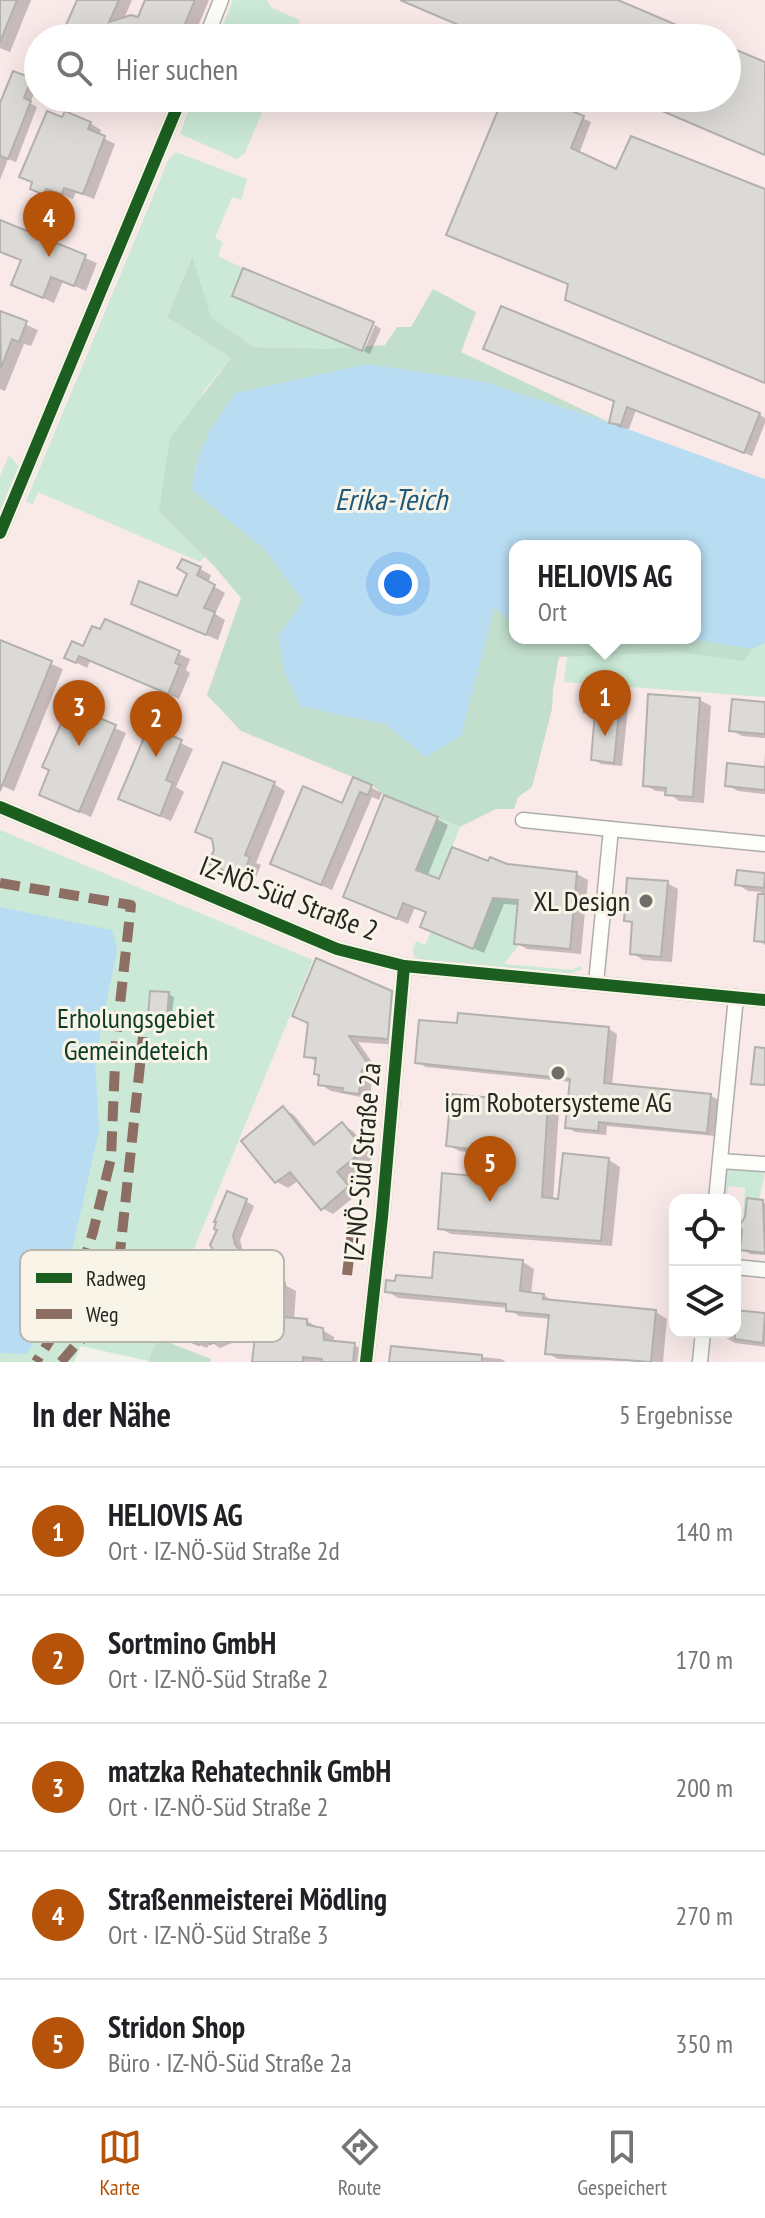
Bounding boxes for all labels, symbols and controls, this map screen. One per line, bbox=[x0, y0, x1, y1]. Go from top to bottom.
search box bbox=[24, 24, 741, 112]
icon: search bbox=[52, 46, 96, 90]
text: Hier suchen bbox=[116, 49, 238, 88]
pin: 4 bbox=[23, 191, 75, 257]
water label: Erika-Teich bbox=[335, 479, 449, 518]
popup bbox=[509, 540, 701, 644]
text: HELIOVIS AG bbox=[538, 556, 672, 595]
your location bbox=[378, 564, 418, 604]
text: Ort bbox=[538, 595, 567, 628]
pin: 1 bbox=[579, 670, 631, 736]
pin: 3 bbox=[53, 680, 105, 746]
pin: 2 bbox=[130, 691, 182, 757]
street label: IZ-NÖ-Süd Straße 2 bbox=[195, 847, 384, 949]
place label: XL Design bbox=[533, 882, 630, 919]
marker: XL Design bbox=[637, 892, 655, 910]
park label: Erholungsgebiet Gemeindeteich bbox=[57, 999, 215, 1068]
street label: IZ-NÖ-Süd Straße 2a bbox=[334, 1061, 389, 1263]
marker: igm Robotersysteme AG bbox=[549, 1064, 567, 1082]
place label: igm Robotersysteme AG bbox=[444, 1083, 672, 1120]
pin: 5 bbox=[464, 1136, 516, 1202]
map controls bbox=[669, 1194, 741, 1338]
button: locate bbox=[669, 1194, 741, 1266]
legend bbox=[20, 1250, 284, 1342]
text: Radweg bbox=[86, 1264, 146, 1292]
button: layers bbox=[669, 1266, 741, 1338]
text: Weg bbox=[86, 1300, 118, 1328]
text: In der Nähe bbox=[32, 1392, 171, 1436]
text: 5 Ergebnisse bbox=[619, 1398, 733, 1431]
text: HELIOVIS AG bbox=[108, 1495, 242, 1534]
text: 1 bbox=[52, 1515, 64, 1548]
text: 140 m bbox=[675, 1515, 733, 1548]
text: Ort · IZ-NÖ-Süd Straße 2d bbox=[108, 1534, 340, 1567]
text: Sortmino GmbH bbox=[108, 1623, 276, 1662]
text: 2 bbox=[52, 1643, 64, 1676]
text: 170 m bbox=[675, 1643, 733, 1676]
text: Ort · IZ-NÖ-Süd Straße 2 bbox=[108, 1662, 328, 1695]
text: matzka Rehatechnik GmbH bbox=[108, 1751, 391, 1790]
text: 3 bbox=[52, 1771, 64, 1804]
text: 200 m bbox=[675, 1771, 733, 1804]
text: Ort · IZ-NÖ-Süd Straße 2 bbox=[108, 1790, 328, 1823]
text: Straßenmeisterei Mödling bbox=[108, 1879, 387, 1918]
text: 4 bbox=[52, 1899, 64, 1932]
text: 270 m bbox=[675, 1899, 733, 1932]
text: Ort · IZ-NÖ-Süd Straße 3 bbox=[108, 1918, 328, 1951]
text: Stridon Shop bbox=[108, 2007, 245, 2046]
text: 5 bbox=[52, 2027, 64, 2060]
text: 350 m bbox=[675, 2027, 733, 2060]
text: Büro · IZ-NÖ-Süd Straße 2a bbox=[108, 2046, 352, 2079]
tab: Karte bbox=[98, 2125, 142, 2201]
tab: Route bbox=[338, 2125, 382, 2201]
tab: Gespeichert bbox=[577, 2125, 667, 2201]

